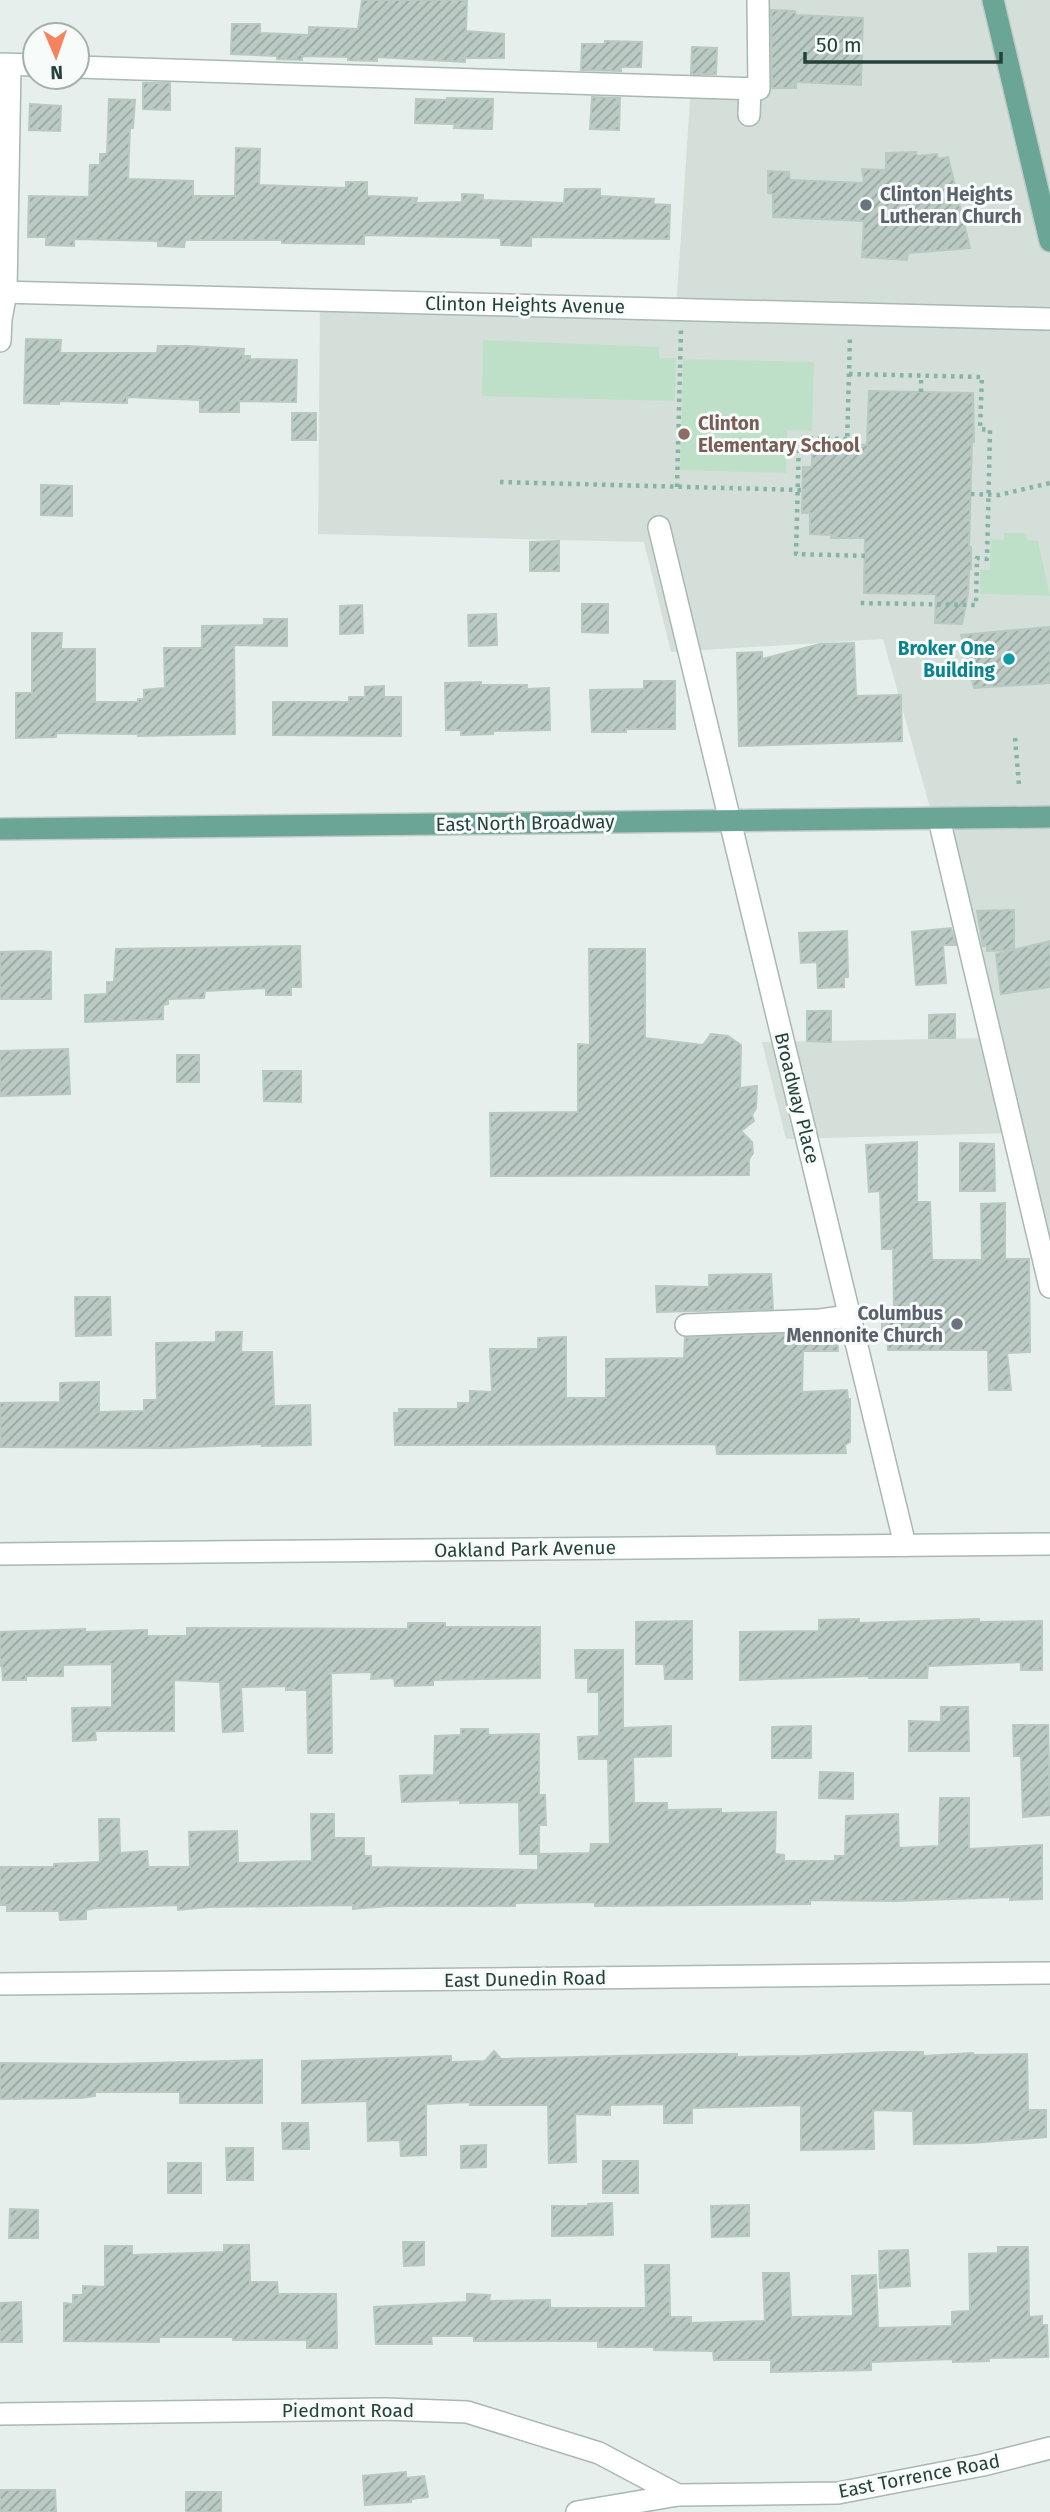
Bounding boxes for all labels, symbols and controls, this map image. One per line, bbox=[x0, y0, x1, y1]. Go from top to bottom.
north arrow bbox=[21, 21, 91, 91]
scale bar bbox=[805, 21, 1001, 65]
text: 50 m bbox=[816, 32, 862, 58]
text: N bbox=[50, 61, 63, 84]
place label: Clinton Heights Lutheran Church bbox=[880, 183, 1022, 228]
marker: Clinton Heights Lutheran Church bbox=[858, 197, 874, 213]
street label: Clinton Heights Avenue bbox=[425, 292, 625, 318]
place label: Clinton Elementary School bbox=[698, 412, 860, 457]
marker: Clinton Elementary School bbox=[676, 426, 692, 442]
place label: Broker One Building bbox=[898, 637, 996, 682]
marker: Broker One Building bbox=[1001, 651, 1017, 667]
street label: East North Broadway bbox=[435, 810, 615, 836]
street label: Broadway Place bbox=[770, 1030, 824, 1166]
place label: Columbus Mennonite Church bbox=[787, 1302, 943, 1347]
marker: Columbus Mennonite Church bbox=[949, 1316, 965, 1332]
street label: Oakland Park Avenue bbox=[434, 1536, 616, 1562]
street label: East Dunedin Road bbox=[444, 1966, 606, 1992]
street label: Piedmont Road bbox=[282, 2399, 414, 2422]
street label: East Torrence Road bbox=[836, 2449, 1002, 2503]

